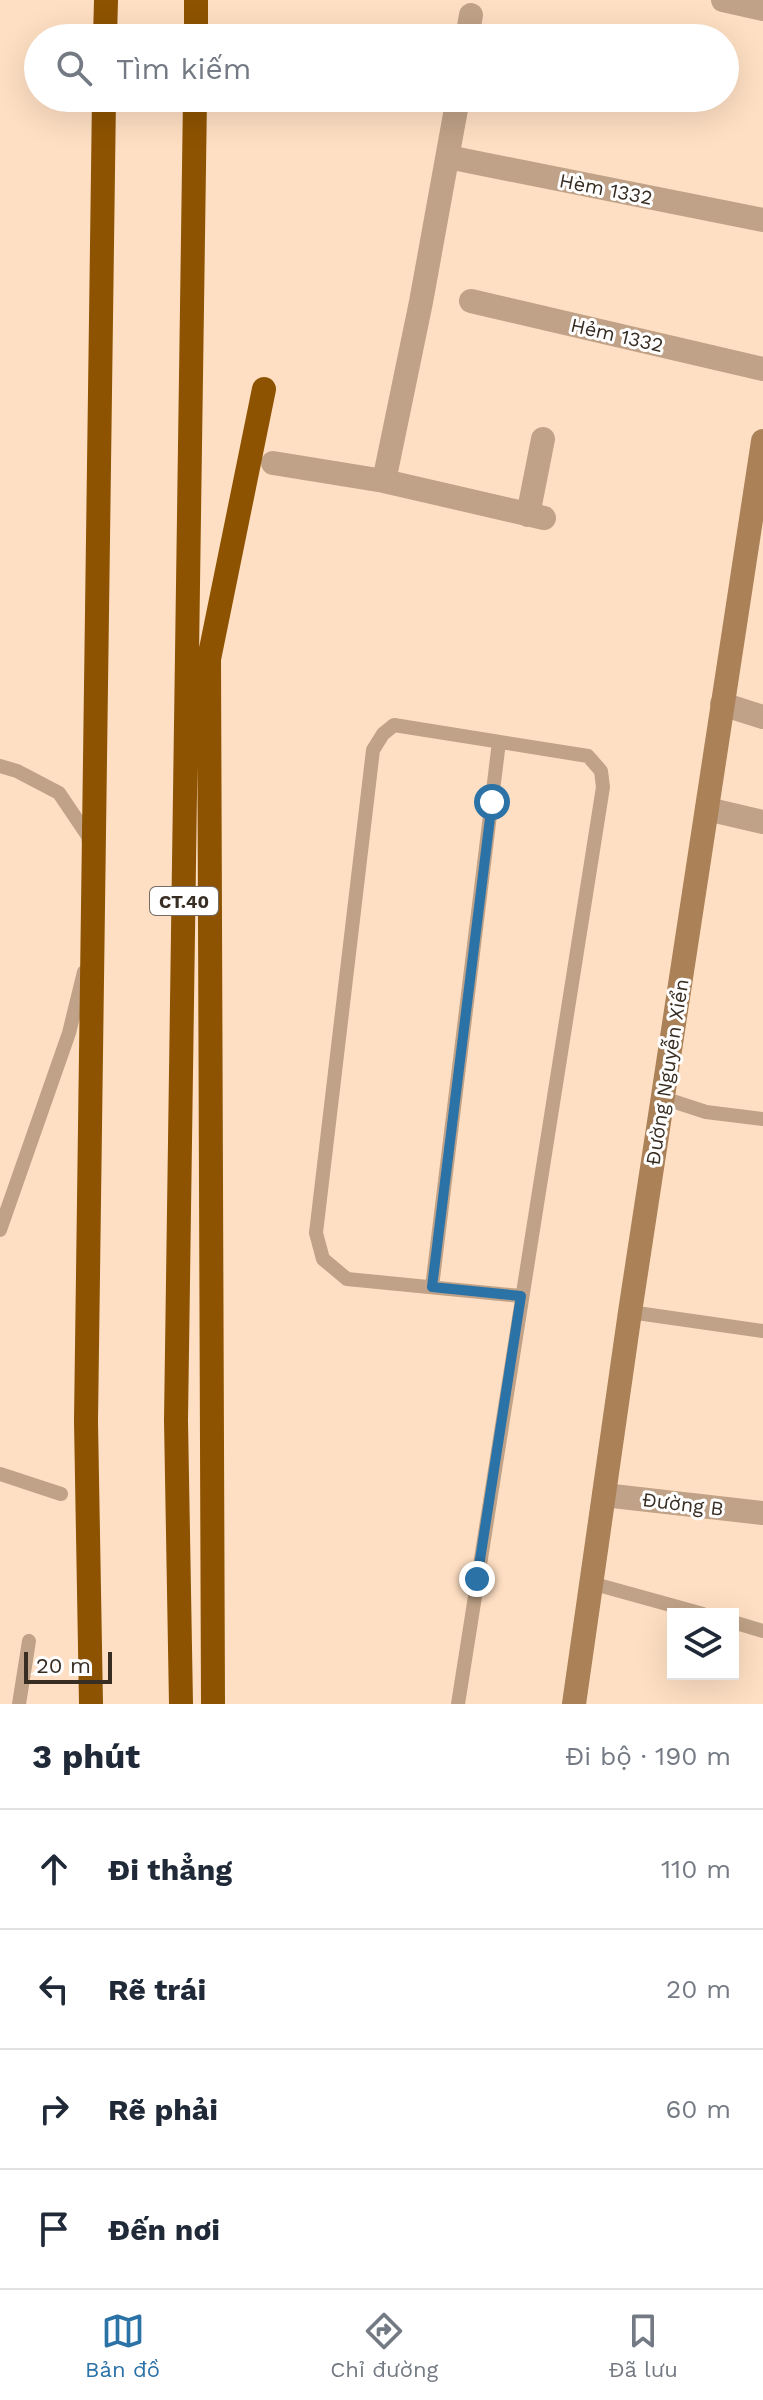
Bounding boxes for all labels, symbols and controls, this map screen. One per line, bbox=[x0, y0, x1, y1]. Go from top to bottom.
search box bbox=[24, 24, 739, 112]
icon: search bbox=[52, 46, 96, 90]
text: Tìm kiếm bbox=[116, 51, 251, 86]
street label: Hèm 1332 bbox=[557, 168, 655, 210]
street label: Hẻm 1332 bbox=[568, 313, 666, 357]
route start bbox=[474, 784, 510, 820]
road number: CT.40 bbox=[150, 887, 218, 915]
street label: Đường Nguyễn Xiển bbox=[640, 977, 694, 1167]
street label: Đường B bbox=[641, 1487, 725, 1521]
route end bbox=[459, 1561, 495, 1597]
map controls bbox=[667, 1608, 739, 1680]
button: layers bbox=[667, 1608, 739, 1680]
scale bar bbox=[24, 1648, 112, 1684]
text: 20 m bbox=[36, 1653, 91, 1678]
text: 3 phút bbox=[32, 1736, 140, 1776]
text: Đi bộ · 190 m bbox=[565, 1741, 731, 1771]
icon: ahead bbox=[32, 1847, 76, 1891]
text: Đi thẳng bbox=[108, 1852, 232, 1887]
text: 110 m bbox=[661, 1854, 731, 1884]
icon: left bbox=[32, 1967, 76, 2011]
text: Rẽ trái bbox=[108, 1972, 206, 2007]
text: 20 m bbox=[666, 1974, 731, 2004]
icon: right bbox=[32, 2087, 76, 2131]
text: Rẽ phải bbox=[108, 2092, 218, 2127]
text: 60 m bbox=[665, 2094, 731, 2124]
icon: arrive bbox=[32, 2207, 76, 2251]
text: Đến nơi bbox=[108, 2212, 220, 2247]
tab: Bản đồ bbox=[85, 2309, 160, 2382]
tab: Chỉ đường bbox=[330, 2309, 438, 2382]
tab: Đã lưu bbox=[608, 2309, 678, 2382]

